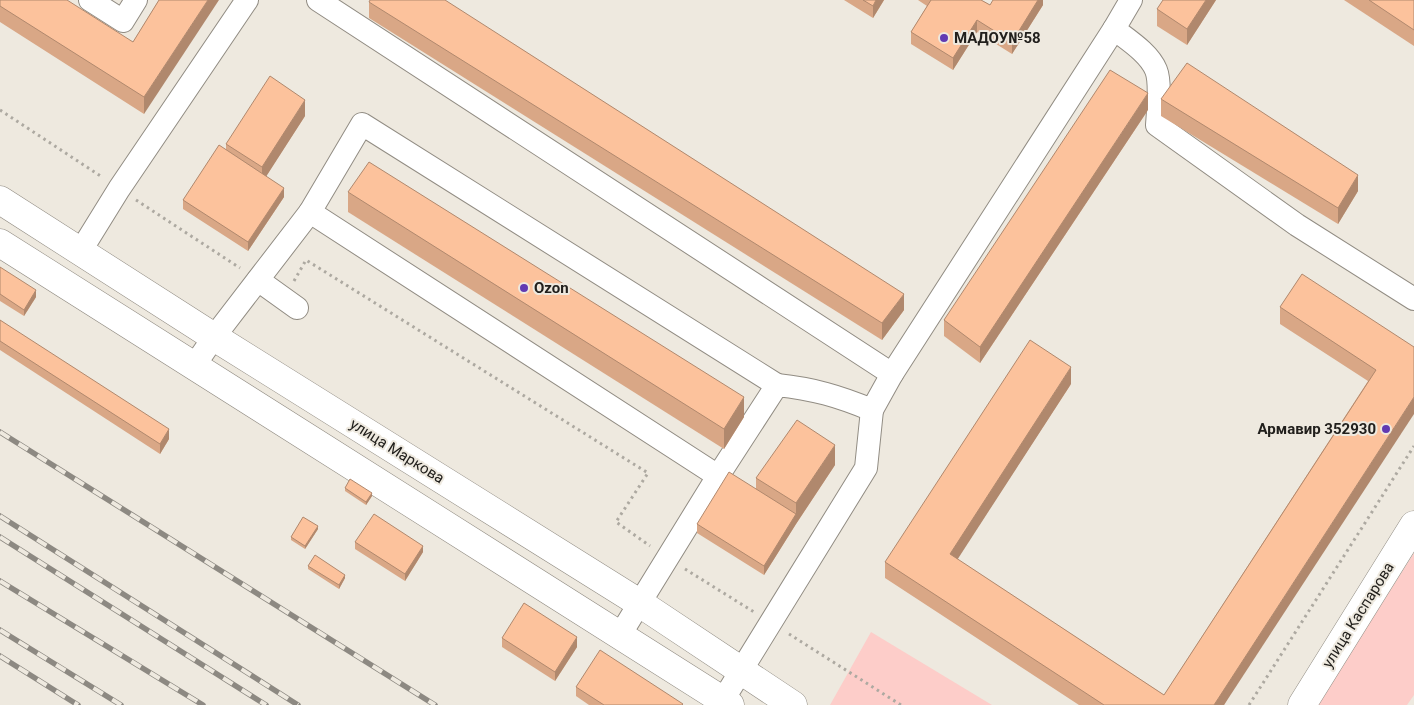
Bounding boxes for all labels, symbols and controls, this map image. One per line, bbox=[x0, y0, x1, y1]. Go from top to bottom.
place label: МАДОУ№58 bbox=[954, 29, 1041, 47]
marker: МАДОУ№58 bbox=[938, 32, 950, 44]
place label: Ozon bbox=[534, 279, 569, 297]
marker: Ozon bbox=[518, 282, 530, 294]
street label: улица Маркова bbox=[347, 415, 447, 487]
place label: Армавир 352930 bbox=[1258, 420, 1376, 438]
marker: Армавир 352930 bbox=[1380, 423, 1392, 435]
street label: улица Каспарова bbox=[1318, 559, 1398, 671]

